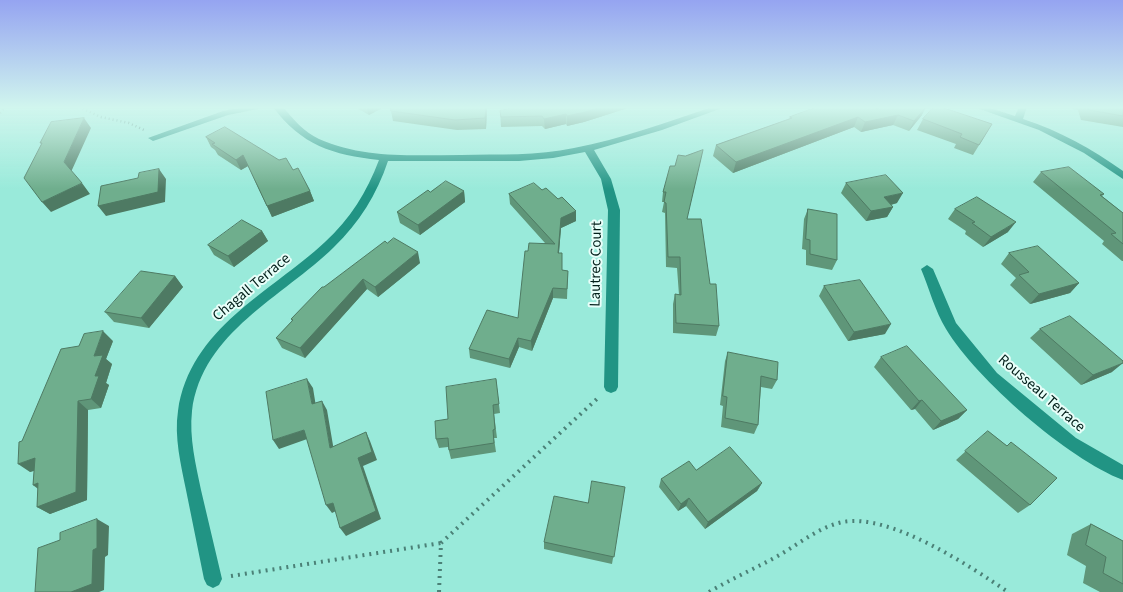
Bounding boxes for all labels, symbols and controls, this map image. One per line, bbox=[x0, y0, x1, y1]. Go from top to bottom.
street label: Lautrec Court bbox=[587, 221, 607, 307]
street label: Chagall Terrace bbox=[209, 250, 295, 326]
street label: Rousseau Terrace bbox=[994, 351, 1088, 437]

